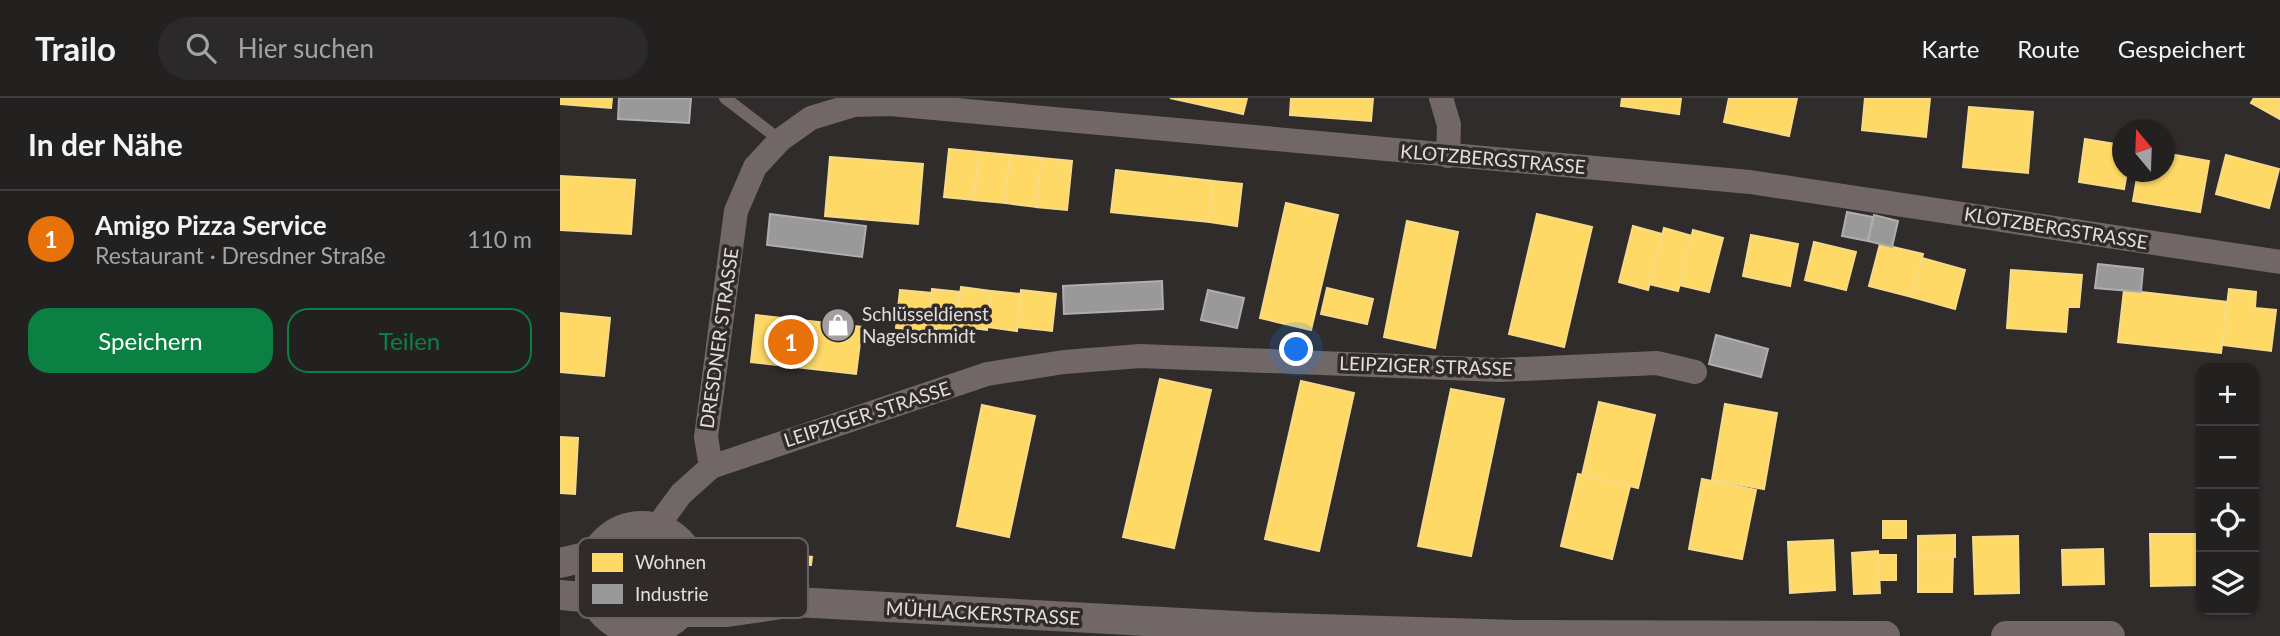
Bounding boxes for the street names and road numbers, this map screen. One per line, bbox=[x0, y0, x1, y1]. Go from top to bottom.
street label: KLOTZBERGSTRASSE bbox=[1400, 139, 1587, 178]
street label: KLOTZBERGSTRASSE bbox=[1963, 202, 2150, 253]
street label: DRESDNER STRASSE bbox=[694, 246, 743, 430]
street label: LEIPZIGER STRASSE bbox=[1339, 351, 1513, 380]
street label: LEIPZIGER STRASSE bbox=[781, 376, 953, 451]
street label: MÜHLACKERSTRASSE bbox=[885, 596, 1081, 629]

